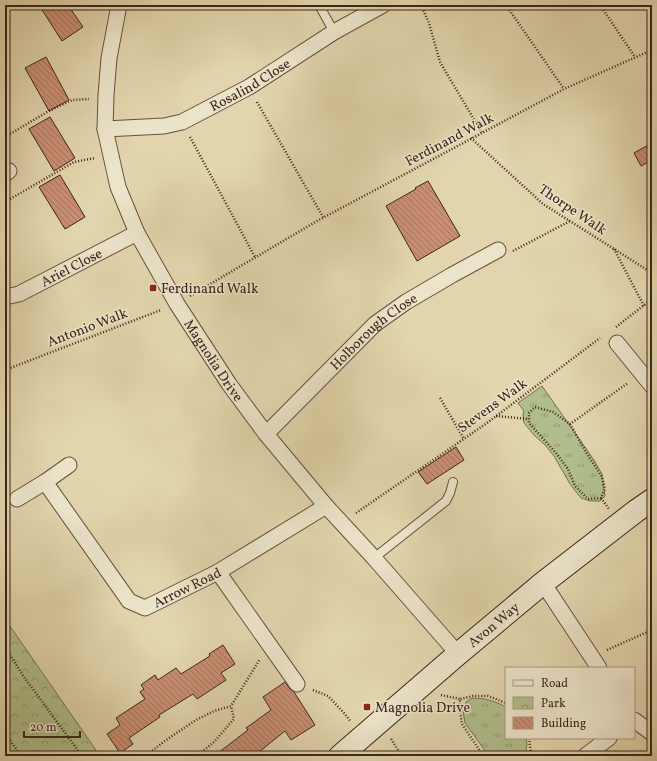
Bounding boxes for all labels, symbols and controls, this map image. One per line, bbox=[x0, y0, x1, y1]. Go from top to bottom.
street label: Rosalind Close bbox=[207, 54, 295, 117]
street label: Ferdinand Walk bbox=[402, 109, 498, 172]
street label: Thorpe Walk bbox=[534, 180, 610, 240]
street label: Ariel Close bbox=[38, 244, 106, 292]
place label: Ferdinand Walk bbox=[161, 280, 259, 299]
marker: Ferdinand Walk bbox=[148, 283, 158, 293]
street label: Holborough Close bbox=[326, 289, 422, 375]
street label: Antonio Walk bbox=[45, 304, 131, 352]
street label: Magnolia Drive bbox=[178, 316, 247, 406]
street label: Stevens Walk bbox=[454, 374, 532, 438]
street label: Arrow Road bbox=[150, 564, 225, 613]
street label: Avon Way bbox=[465, 598, 524, 653]
legend bbox=[505, 667, 635, 739]
text: Road bbox=[541, 676, 568, 692]
text: Park bbox=[541, 696, 566, 712]
place label: Magnolia Drive bbox=[375, 699, 471, 718]
marker: Magnolia Drive bbox=[362, 702, 372, 712]
scale bar bbox=[24, 713, 80, 739]
text: Building bbox=[541, 716, 586, 732]
text: 20 m bbox=[30, 720, 57, 736]

